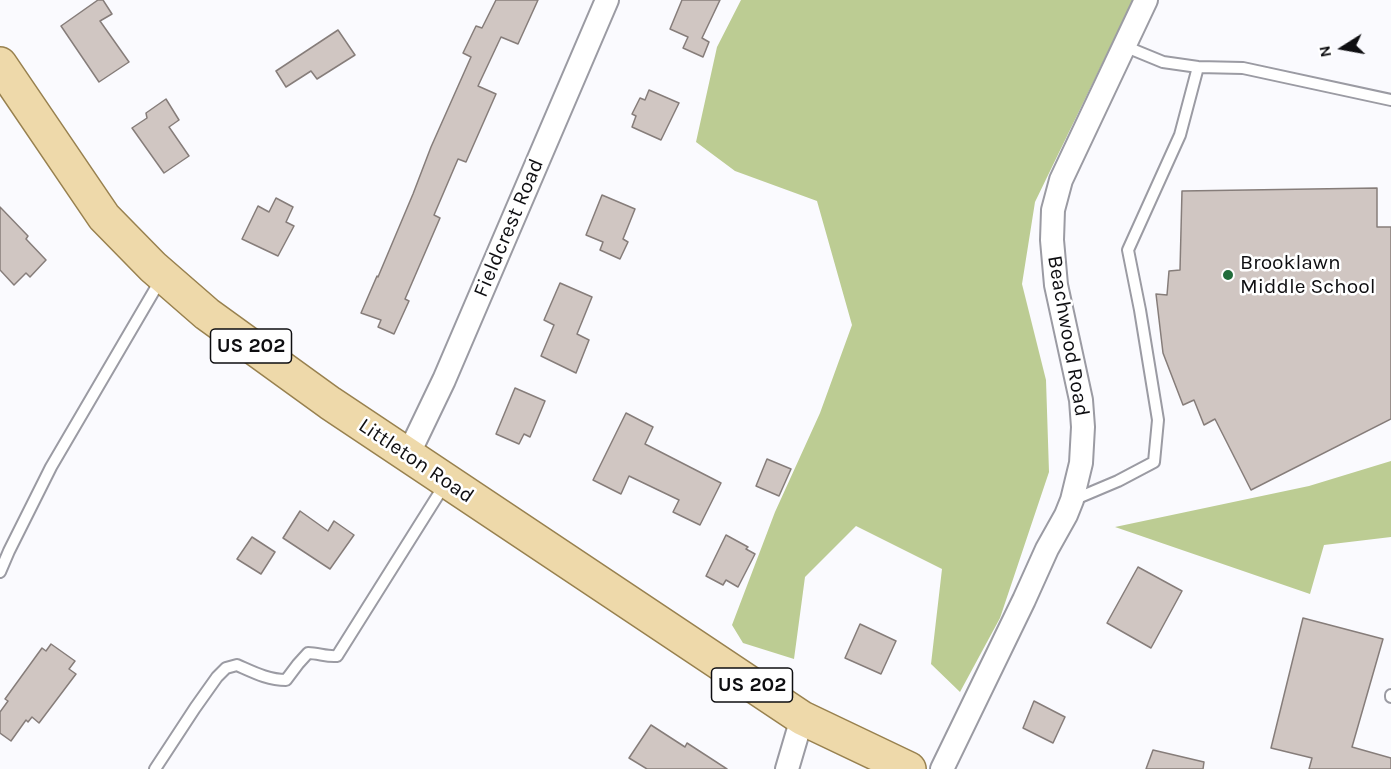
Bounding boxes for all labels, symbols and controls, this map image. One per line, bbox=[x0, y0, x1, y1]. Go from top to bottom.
north arrow bbox=[1313, 18, 1373, 78]
text: N bbox=[1314, 44, 1335, 59]
street label: Fieldcrest Road bbox=[469, 155, 549, 301]
place label: Brooklawn Middle School bbox=[1240, 250, 1376, 300]
street label: Beachwood Road bbox=[1041, 254, 1095, 418]
marker: Brooklawn Middle School bbox=[1221, 268, 1235, 282]
road number: US 202 bbox=[210, 329, 292, 363]
street label: Littleton Road bbox=[353, 413, 479, 509]
road number: US 202 bbox=[712, 668, 792, 702]

